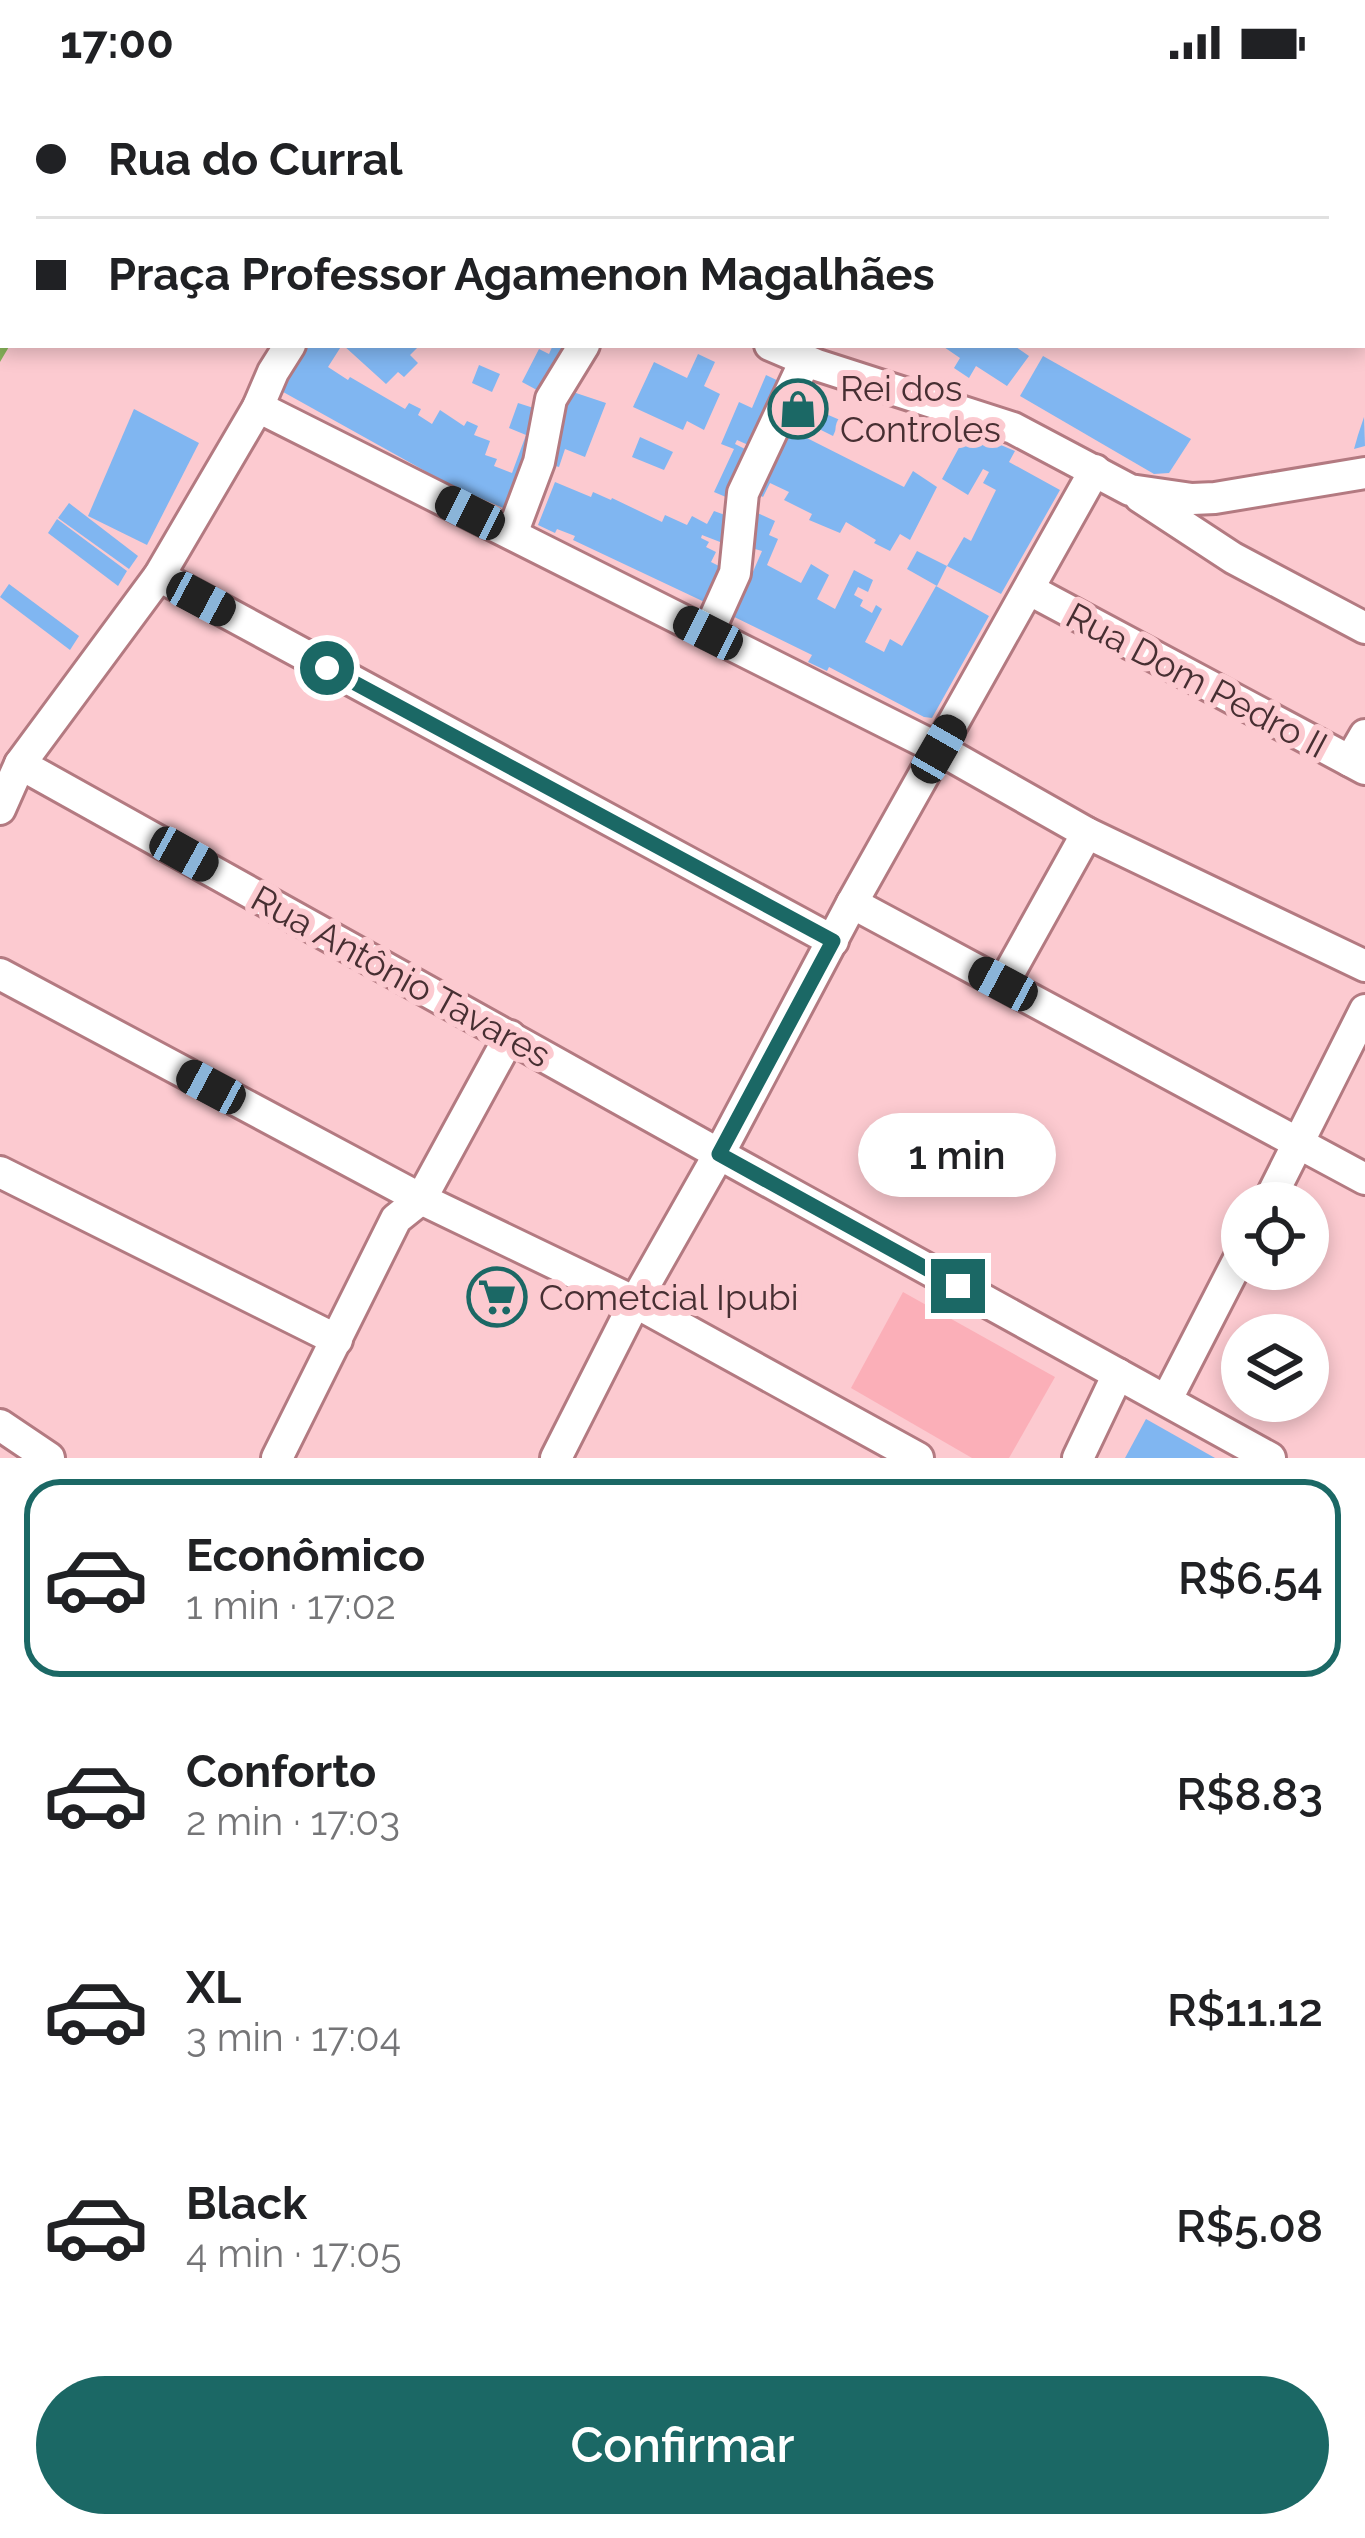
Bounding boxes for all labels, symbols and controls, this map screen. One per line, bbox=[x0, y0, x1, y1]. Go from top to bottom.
text: 17:00 bbox=[60, 16, 174, 69]
text: Rua do Curral bbox=[108, 133, 403, 186]
text: Praça Professor Agamenon Magalhães bbox=[108, 248, 935, 301]
place label: Rei dos Controles bbox=[840, 367, 1001, 450]
shop icon: Rei dos Controles bbox=[767, 378, 829, 440]
car bbox=[430, 481, 510, 545]
car bbox=[161, 566, 241, 632]
street label: Rua Dom Pedro II bbox=[1060, 594, 1334, 766]
car bbox=[668, 601, 748, 665]
route start bbox=[300, 641, 354, 695]
car bbox=[905, 709, 973, 789]
car bbox=[144, 821, 224, 887]
street label: Rua Antônio Tavares bbox=[244, 876, 558, 1076]
car bbox=[963, 951, 1043, 1017]
car bbox=[171, 1054, 251, 1120]
callout: 1 min bbox=[859, 1112, 1057, 1196]
text: 1 min bbox=[909, 1132, 1005, 1178]
map controls bbox=[1221, 1182, 1329, 1422]
button: locate bbox=[1221, 1182, 1329, 1290]
route end bbox=[931, 1259, 985, 1313]
supermarket icon: Cometcial Ipubi bbox=[466, 1266, 528, 1328]
place label: Cometcial Ipubi bbox=[539, 1276, 799, 1318]
button: layers bbox=[1221, 1314, 1329, 1422]
icon: car bbox=[42, 1524, 150, 1632]
text: Econômico bbox=[186, 1529, 425, 1582]
text: R$6.54 bbox=[1178, 1552, 1323, 1605]
text: 1 min · 17:02 bbox=[186, 1582, 396, 1628]
icon: car bbox=[42, 1740, 150, 1848]
text: Conforto bbox=[186, 1745, 376, 1798]
text: R$8.83 bbox=[1177, 1768, 1323, 1821]
text: 2 min · 17:03 bbox=[186, 1798, 400, 1844]
icon: car bbox=[42, 1956, 150, 2064]
text: XL bbox=[186, 1961, 241, 2014]
text: R$11.12 bbox=[1167, 1984, 1323, 2037]
text: 3 min · 17:04 bbox=[186, 2014, 401, 2060]
icon: car bbox=[42, 2172, 150, 2280]
text: Black bbox=[186, 2177, 307, 2230]
text: R$5.08 bbox=[1176, 2200, 1323, 2253]
text: 4 min · 17:05 bbox=[186, 2230, 401, 2276]
button: Confirmar bbox=[36, 2376, 1329, 2514]

